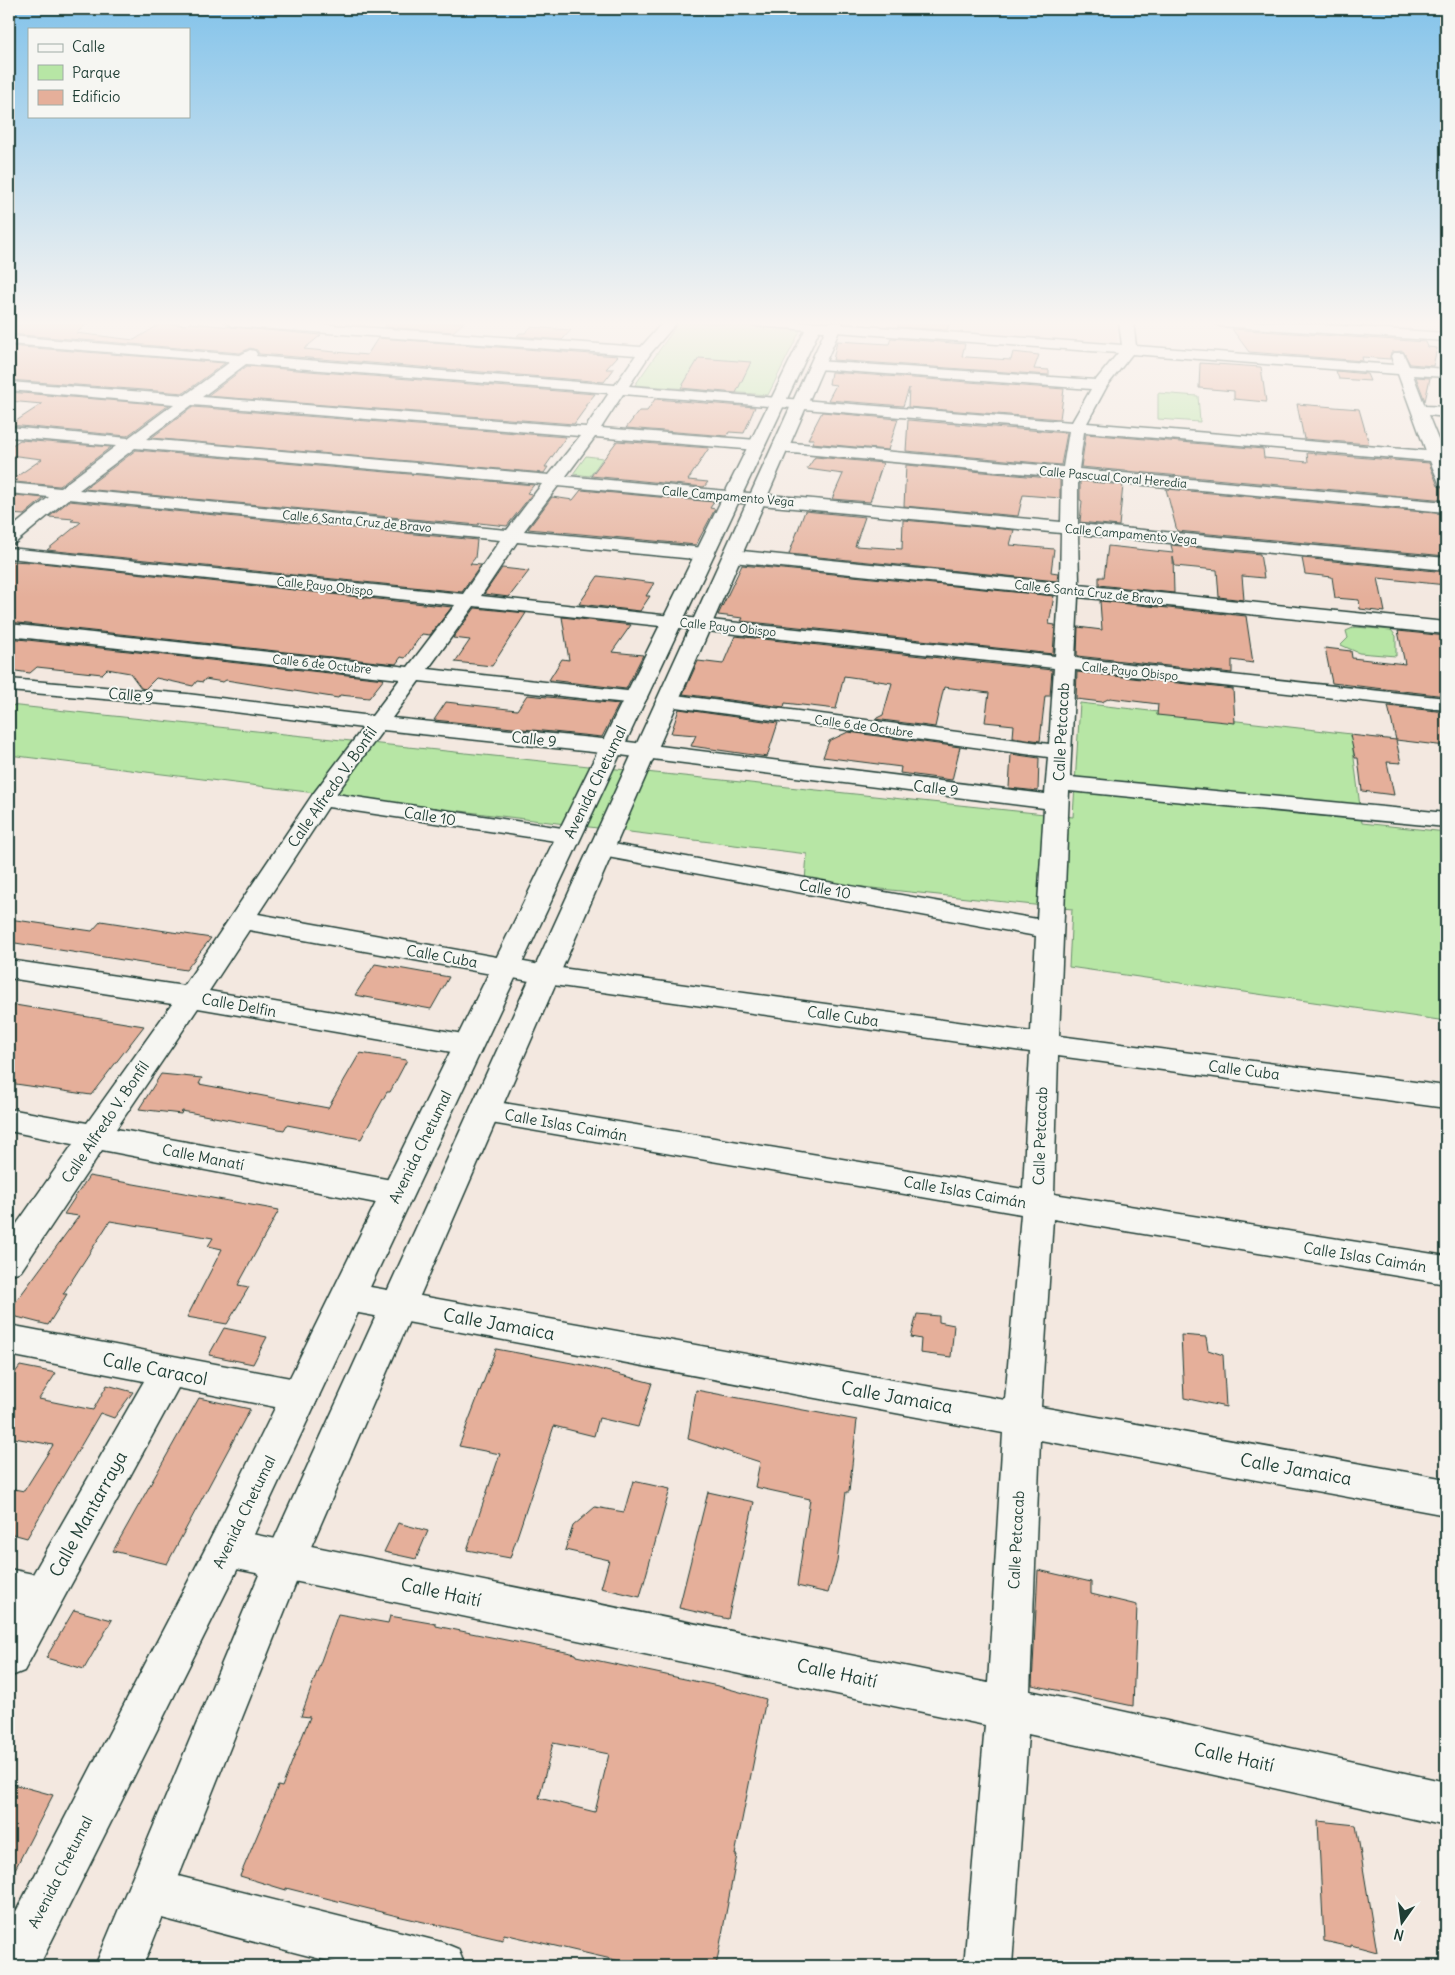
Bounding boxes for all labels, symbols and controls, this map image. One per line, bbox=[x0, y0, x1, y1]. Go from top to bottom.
legend bbox=[28, 28, 190, 118]
text: Calle bbox=[72, 37, 105, 56]
text: Parque bbox=[72, 63, 120, 82]
text: Edificio bbox=[72, 87, 120, 106]
street label: Calle Pascual Coral Heredia bbox=[1038, 463, 1188, 491]
street label: Calle Campamento Vega bbox=[661, 483, 795, 509]
street label: Calle 6 Santa Cruz de Bravo bbox=[282, 507, 433, 535]
street label: Calle Campamento Vega bbox=[1064, 521, 1198, 547]
street label: Calle Payo Obispo bbox=[276, 573, 374, 599]
street label: Calle 6 Santa Cruz de Bravo bbox=[1014, 577, 1165, 607]
street label: Calle Payo Obispo bbox=[679, 614, 777, 640]
street label: Calle 6 de Octubre bbox=[272, 651, 372, 677]
street label: Calle Payo Obispo bbox=[1081, 658, 1179, 684]
street label: Calle Petcacab bbox=[1049, 682, 1073, 782]
street label: Calle 9 bbox=[108, 684, 154, 706]
street label: Calle 6 de Octubre bbox=[814, 712, 914, 740]
street label: Avenida Chetumal bbox=[559, 722, 631, 842]
street label: Calle Alfredo V. Bonfil bbox=[283, 723, 381, 851]
street label: Calle 9 bbox=[510, 727, 558, 751]
street label: Calle 9 bbox=[912, 776, 960, 800]
street label: Calle 10 bbox=[403, 803, 457, 829]
street label: Calle 10 bbox=[797, 875, 853, 903]
street label: Calle Cuba bbox=[405, 940, 479, 972]
street label: Calle Delfin bbox=[200, 989, 278, 1021]
street label: Calle Cuba bbox=[806, 1002, 880, 1030]
street label: Calle Cuba bbox=[1207, 1056, 1281, 1084]
street label: Calle Alfredo V. Bonfil bbox=[57, 1057, 153, 1187]
street label: Calle Petcacab bbox=[1029, 1086, 1051, 1186]
street label: Avenida Chetumal bbox=[384, 1087, 456, 1207]
street label: Calle Islas Caimán bbox=[503, 1105, 629, 1145]
street label: Calle Manatí bbox=[160, 1140, 246, 1174]
street label: Calle Islas Caimán bbox=[902, 1172, 1028, 1212]
street label: Calle Islas Caimán bbox=[1302, 1238, 1428, 1276]
street label: Calle Jamaica bbox=[441, 1303, 557, 1345]
street label: Calle Caracol bbox=[101, 1348, 209, 1390]
street label: Calle Jamaica bbox=[839, 1376, 955, 1418]
street label: Calle Mantarraya bbox=[44, 1447, 132, 1581]
street label: Calle Jamaica bbox=[1238, 1448, 1354, 1490]
street label: Avenida Chetumal bbox=[208, 1452, 280, 1572]
street label: Calle Petcacab bbox=[1004, 1490, 1028, 1590]
street label: Calle Haití bbox=[399, 1572, 483, 1612]
street label: Calle Haití bbox=[795, 1653, 879, 1693]
street label: Calle Haití bbox=[1192, 1737, 1276, 1777]
street label: Avenida Chetumal bbox=[24, 1813, 96, 1931]
north arrow bbox=[1378, 1898, 1428, 1948]
text: N bbox=[1392, 1925, 1406, 1945]

